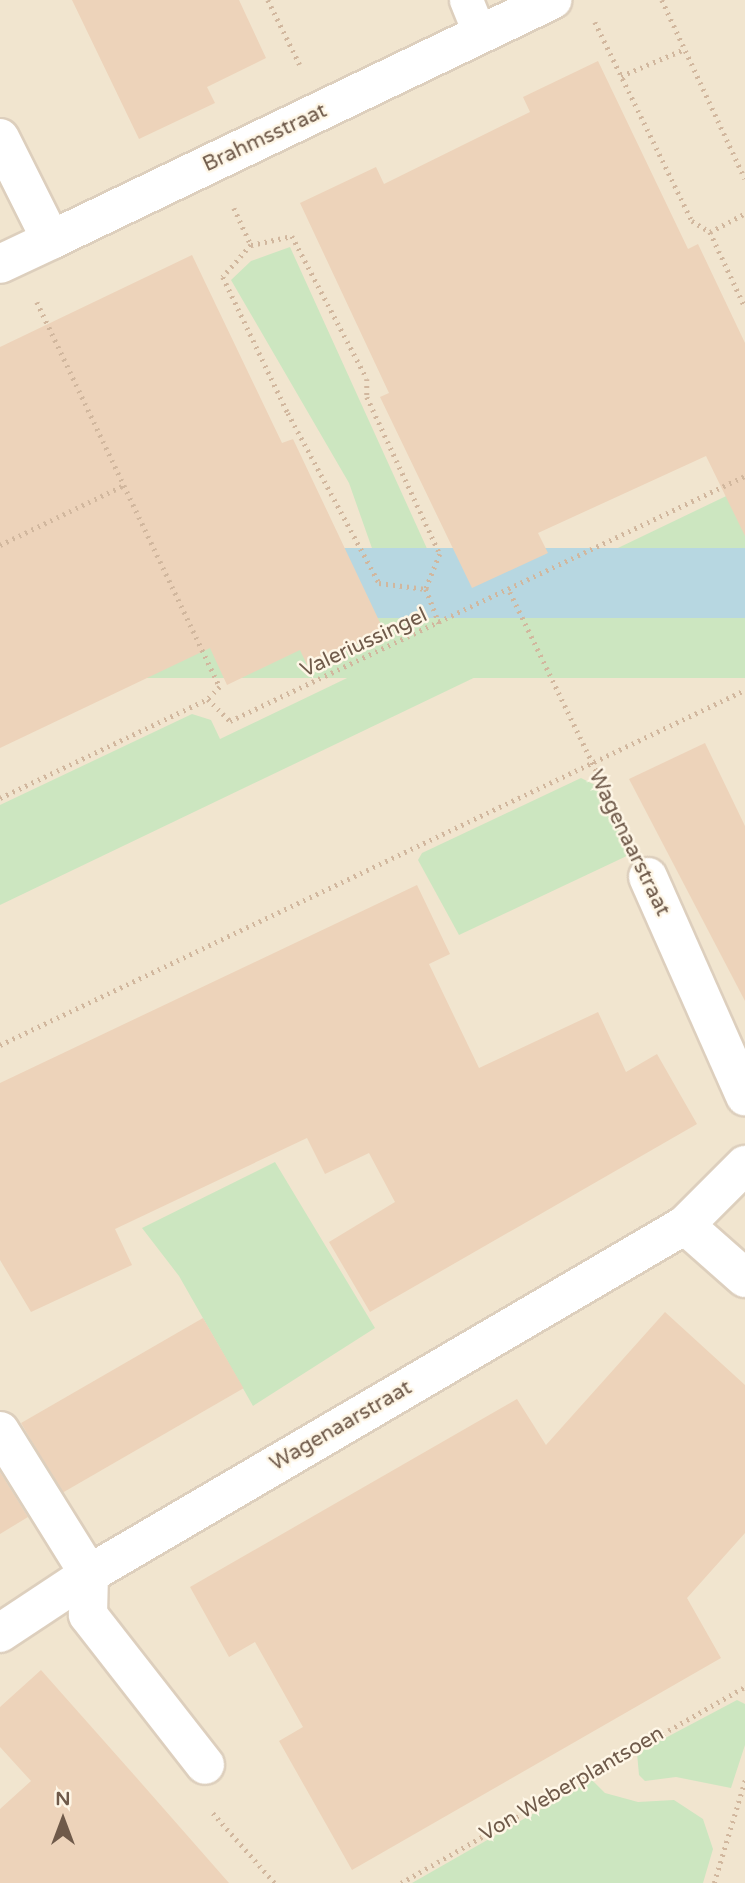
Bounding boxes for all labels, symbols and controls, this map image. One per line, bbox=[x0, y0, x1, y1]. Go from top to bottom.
street label: Brahmsstraat bbox=[199, 98, 331, 178]
street label: Valeriussingel bbox=[297, 603, 431, 683]
street label: Wagenaarstraat bbox=[583, 766, 675, 920]
street label: Wagenaarstraat bbox=[266, 1375, 416, 1477]
street label: Von Weberplantsoen bbox=[476, 1721, 668, 1847]
north arrow bbox=[28, 1785, 98, 1855]
text: N bbox=[55, 1788, 71, 1810]

